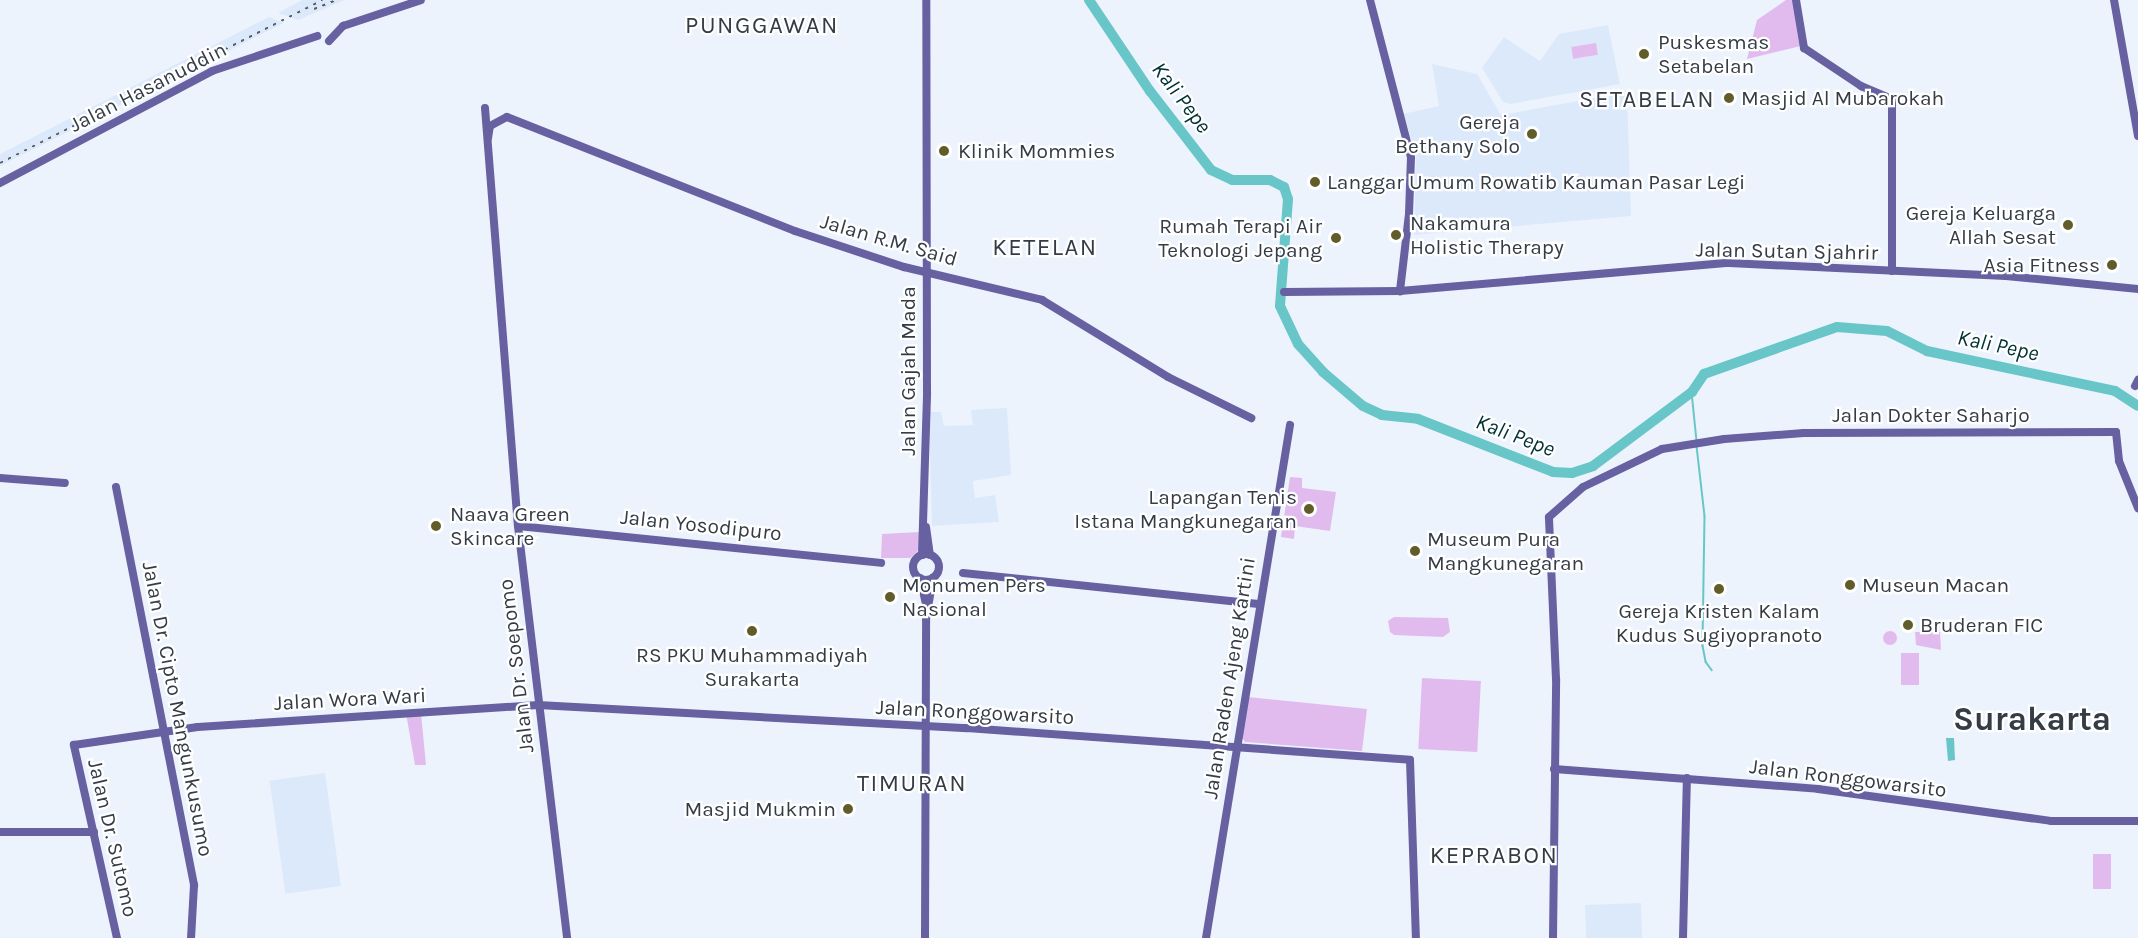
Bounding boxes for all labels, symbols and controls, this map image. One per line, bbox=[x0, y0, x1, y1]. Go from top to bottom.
district label: PUNGGAWAN bbox=[685, 12, 839, 40]
place label: Puskesmas Setabelan bbox=[1658, 29, 1769, 79]
street label: Jalan Hasanuddin bbox=[65, 37, 231, 137]
marker: Puskesmas Setabelan bbox=[1635, 45, 1653, 63]
water label: Kali Pepe bbox=[1146, 57, 1216, 139]
place label: Masjid Al Mubarokah bbox=[1741, 85, 1944, 111]
district label: SETABELAN bbox=[1579, 86, 1715, 114]
marker: Masjid Al Mubarokah bbox=[1722, 91, 1736, 105]
place label: Gereja Bethany Solo bbox=[1395, 109, 1520, 159]
marker: Gereja Bethany Solo bbox=[1525, 127, 1539, 141]
place label: Klinik Mommies bbox=[958, 138, 1115, 164]
marker: Klinik Mommies bbox=[935, 142, 953, 160]
place label: Langgar Umum Rowatib Kauman Pasar Legi bbox=[1327, 169, 1745, 195]
marker: Langgar Umum Rowatib Kauman Pasar Legi bbox=[1308, 175, 1322, 189]
place label: Gereja Keluarga Allah Sesat bbox=[1906, 200, 2056, 250]
street label: Jalan R.M. Said bbox=[818, 208, 960, 272]
place label: Nakamura Holistic Therapy bbox=[1410, 210, 1564, 260]
place label: Rumah Terapi Air Teknologi Jepang bbox=[1158, 213, 1322, 263]
marker: Gereja Keluarga Allah Sesat bbox=[2061, 218, 2075, 232]
marker: Nakamura Holistic Therapy bbox=[1387, 226, 1405, 244]
marker: Rumah Terapi Air Teknologi Jepang bbox=[1327, 229, 1345, 247]
district label: KETELAN bbox=[992, 234, 1098, 262]
street label: Jalan Sutan Sjahrir bbox=[1695, 237, 1879, 265]
place label: Asia Fitness bbox=[1983, 252, 2100, 278]
marker: Asia Fitness bbox=[2105, 258, 2119, 272]
street label: Jalan Gajah Mada bbox=[895, 286, 921, 456]
water label: Kali Pepe bbox=[1955, 325, 2041, 367]
street label: Jalan Dokter Saharjo bbox=[1832, 402, 2030, 428]
water label: Kali Pepe bbox=[1472, 409, 1558, 463]
place label: Lapangan Tenis Istana Mangkunegaran bbox=[1074, 484, 1297, 534]
place label: Naava Green Skincare bbox=[450, 501, 570, 551]
marker: Lapangan Tenis Istana Mangkunegaran bbox=[1302, 502, 1316, 516]
street label: Jalan Yosodipuro bbox=[619, 504, 783, 546]
marker: Naava Green Skincare bbox=[427, 517, 445, 535]
place label: Museum Pura Mangkunegaran bbox=[1427, 526, 1584, 576]
marker: Museum Pura Mangkunegaran bbox=[1408, 544, 1422, 558]
street label: Jalan Raden Ajeng Kartini bbox=[1197, 555, 1261, 801]
street label: Jalan Dr. Cipto Mangunkusumo bbox=[137, 559, 219, 859]
place label: Monumen Pers Nasional bbox=[902, 572, 1046, 622]
place label: Museun Macan bbox=[1862, 572, 2009, 598]
street label: Jalan Dr. Soepomo bbox=[493, 578, 539, 754]
marker: Museun Macan bbox=[1843, 578, 1857, 592]
marker: Gereja Kristen Kalam Kudus Sugiyopranoto bbox=[1712, 582, 1726, 596]
marker: Monumen Pers Nasional bbox=[883, 590, 897, 604]
place label: Gereja Kristen Kalam Kudus Sugiyopranoto bbox=[1616, 598, 1822, 648]
place label: Bruderan FIC bbox=[1920, 612, 2043, 638]
marker: Bruderan FIC bbox=[1901, 618, 1915, 632]
marker: RS PKU Muhammadiyah Surakarta bbox=[743, 622, 761, 640]
place label: RS PKU Muhammadiyah Surakarta bbox=[636, 642, 868, 692]
street label: Jalan Wora Wari bbox=[273, 682, 427, 716]
street label: Jalan Ronggowarsito bbox=[875, 694, 1075, 730]
district label: Surakarta bbox=[1953, 700, 2111, 740]
street label: Jalan Ronggowarsito bbox=[1748, 753, 1948, 803]
street label: Jalan Dr. Sutomo bbox=[83, 757, 143, 919]
district label: TIMURAN bbox=[857, 770, 967, 798]
place label: Masjid Mukmin bbox=[684, 796, 836, 822]
marker: Masjid Mukmin bbox=[841, 802, 855, 816]
district label: KEPRABON bbox=[1430, 842, 1558, 870]

